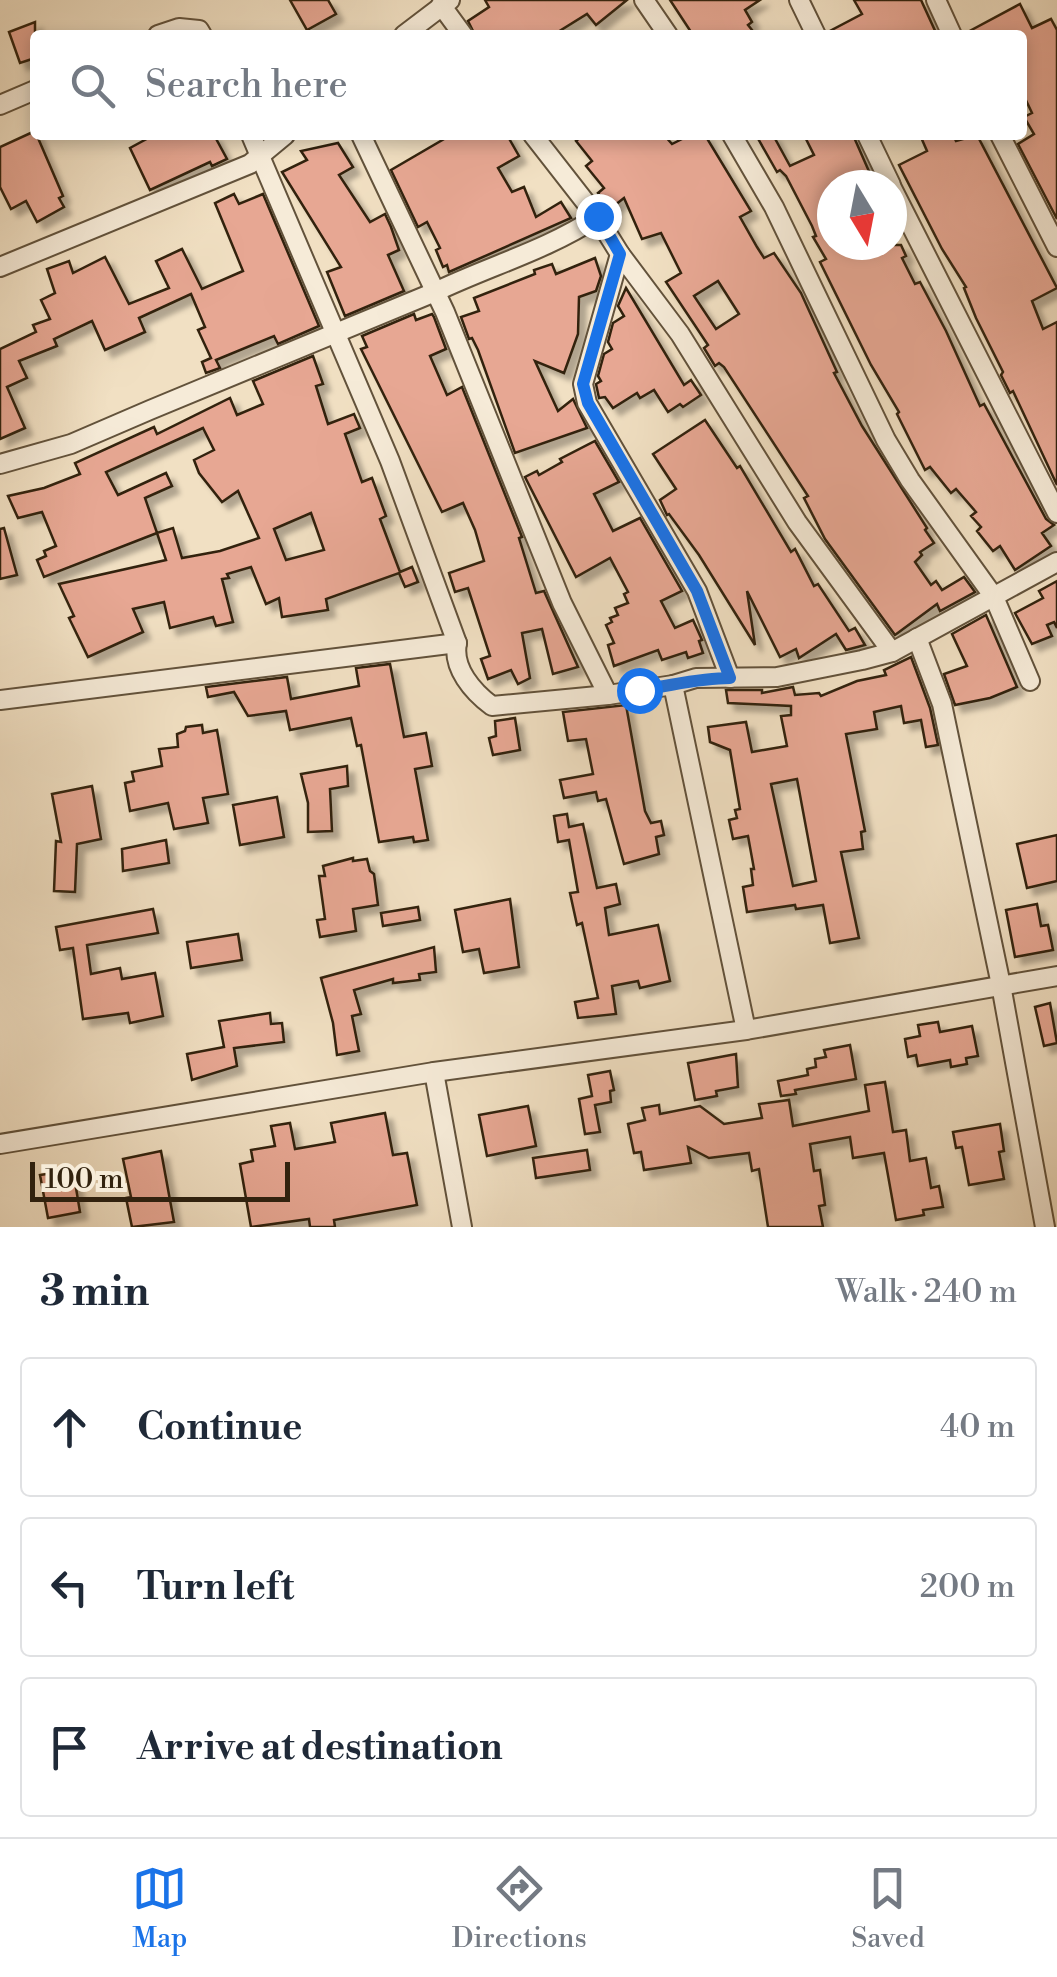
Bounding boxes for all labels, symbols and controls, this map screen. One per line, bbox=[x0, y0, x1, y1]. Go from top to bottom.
search box bbox=[30, 30, 1027, 140]
icon: search bbox=[65, 58, 120, 113]
text: Search here bbox=[145, 62, 348, 109]
north arrow bbox=[817, 170, 907, 260]
route end bbox=[576, 194, 622, 240]
route start bbox=[617, 668, 663, 714]
scale bar bbox=[30, 1157, 290, 1202]
text: 100 m bbox=[45, 1162, 124, 1197]
text: 3 min bbox=[40, 1266, 149, 1319]
text: Walk · 240 m bbox=[836, 1272, 1017, 1312]
icon: ahead bbox=[42, 1400, 97, 1455]
text: Continue bbox=[137, 1404, 302, 1451]
text: 40 m bbox=[940, 1407, 1015, 1447]
icon: left bbox=[42, 1560, 97, 1615]
text: Turn left bbox=[137, 1564, 294, 1611]
text: 200 m bbox=[920, 1567, 1015, 1607]
icon: arrive bbox=[42, 1720, 97, 1775]
text: Arrive at destination bbox=[137, 1724, 503, 1771]
tab: Map bbox=[132, 1861, 187, 1956]
tab: Directions bbox=[452, 1861, 587, 1956]
tab: Saved bbox=[851, 1861, 925, 1956]

